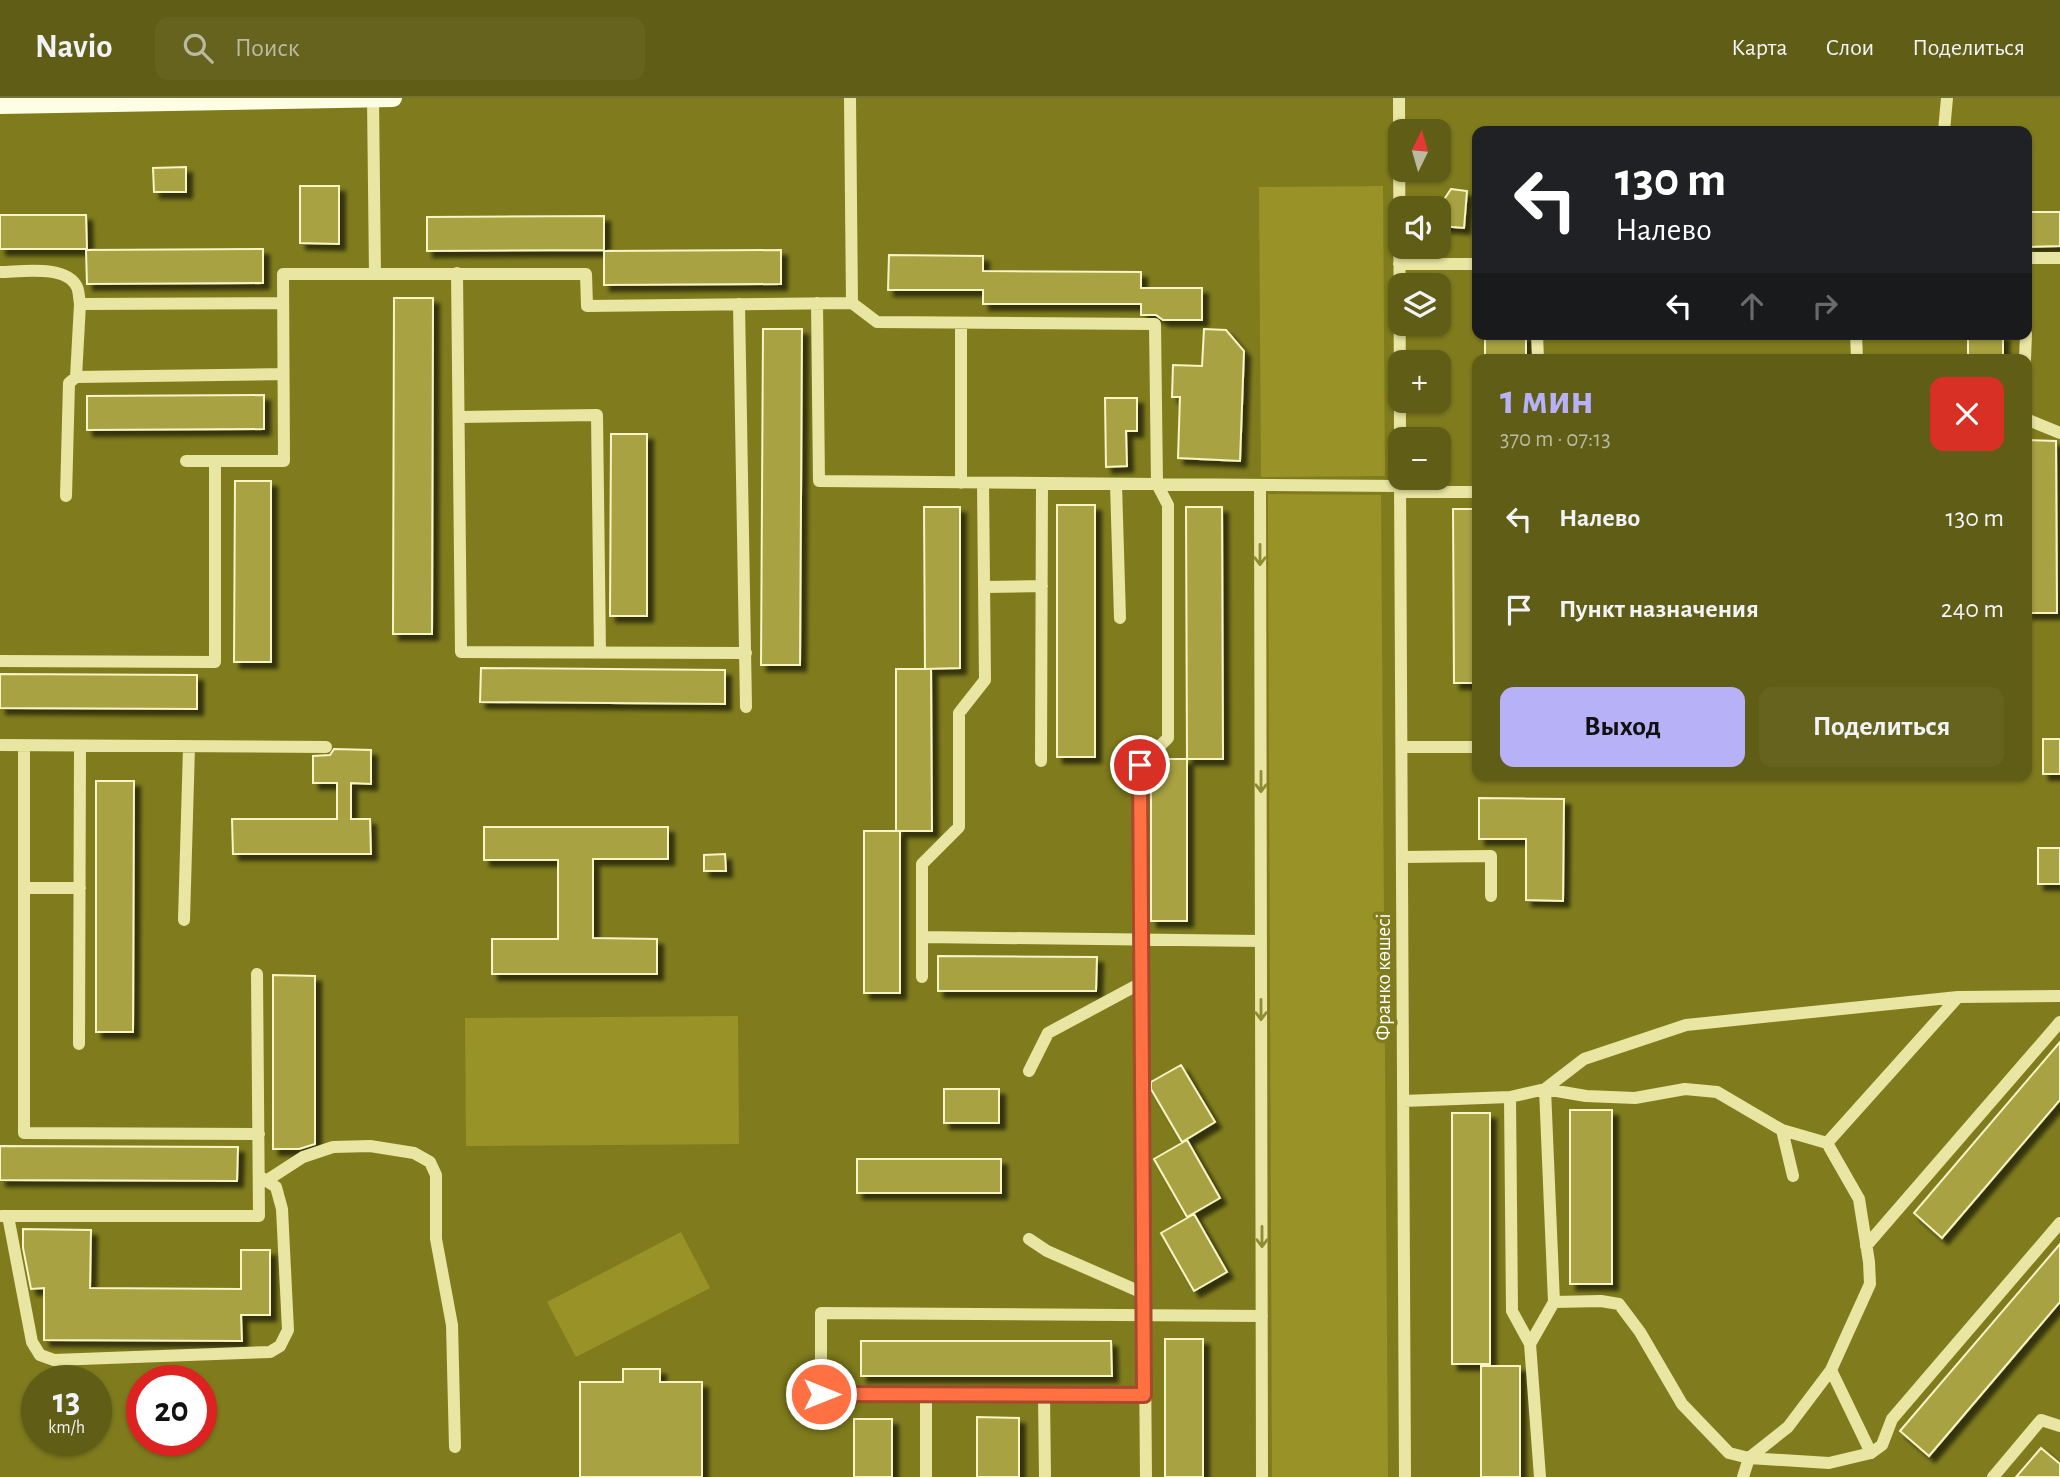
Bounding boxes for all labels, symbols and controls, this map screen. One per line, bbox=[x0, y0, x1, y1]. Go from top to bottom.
search box bbox=[155, 17, 645, 80]
icon: search bbox=[179, 29, 217, 67]
text: Navio bbox=[35, 31, 113, 64]
text: Поиск bbox=[235, 35, 300, 61]
text: Карта bbox=[1731, 36, 1787, 60]
text: Слои bbox=[1825, 36, 1874, 60]
text: Поделиться bbox=[1912, 36, 2025, 60]
north arrow bbox=[1388, 119, 1451, 182]
map controls bbox=[1388, 119, 1451, 490]
icon: left bbox=[1500, 154, 1591, 245]
text: 130 m bbox=[1615, 156, 1726, 205]
button: sound bbox=[1388, 196, 1451, 259]
text: Налево bbox=[1615, 214, 1712, 246]
button: layers bbox=[1388, 273, 1451, 336]
icon: left bbox=[1660, 287, 1698, 325]
icon: ahead bbox=[1733, 287, 1771, 325]
icon: right bbox=[1806, 287, 1844, 325]
button: + bbox=[1388, 350, 1451, 413]
button: close bbox=[1930, 377, 2004, 451]
text: 1 мин bbox=[1500, 379, 1594, 421]
button: − bbox=[1388, 427, 1451, 490]
text: 370 m · 07:13 bbox=[1500, 428, 1611, 451]
icon: left bbox=[1500, 500, 1538, 538]
text: Налево bbox=[1559, 505, 1640, 531]
text: 130 m bbox=[1946, 505, 2004, 531]
one-way arrow bbox=[1253, 543, 1267, 566]
icon: arrive bbox=[1500, 591, 1538, 629]
text: Пункт назначения bbox=[1559, 596, 1759, 622]
text: 240 m bbox=[1941, 596, 2004, 622]
button: Выход bbox=[1500, 687, 1745, 767]
button: Поделиться bbox=[1759, 687, 2004, 767]
pin bbox=[1110, 735, 1170, 795]
icon: arrive bbox=[1121, 746, 1159, 784]
one-way arrow bbox=[1254, 771, 1268, 794]
street label: Франко көшесі bbox=[1373, 913, 1394, 1041]
one-way arrow bbox=[1254, 998, 1268, 1021]
one-way arrow bbox=[1255, 1226, 1269, 1249]
position arrow bbox=[784, 1357, 858, 1431]
speed limit sign: 20 bbox=[126, 1365, 217, 1456]
text: 13 bbox=[53, 1384, 80, 1419]
text: km/h bbox=[48, 1419, 85, 1437]

